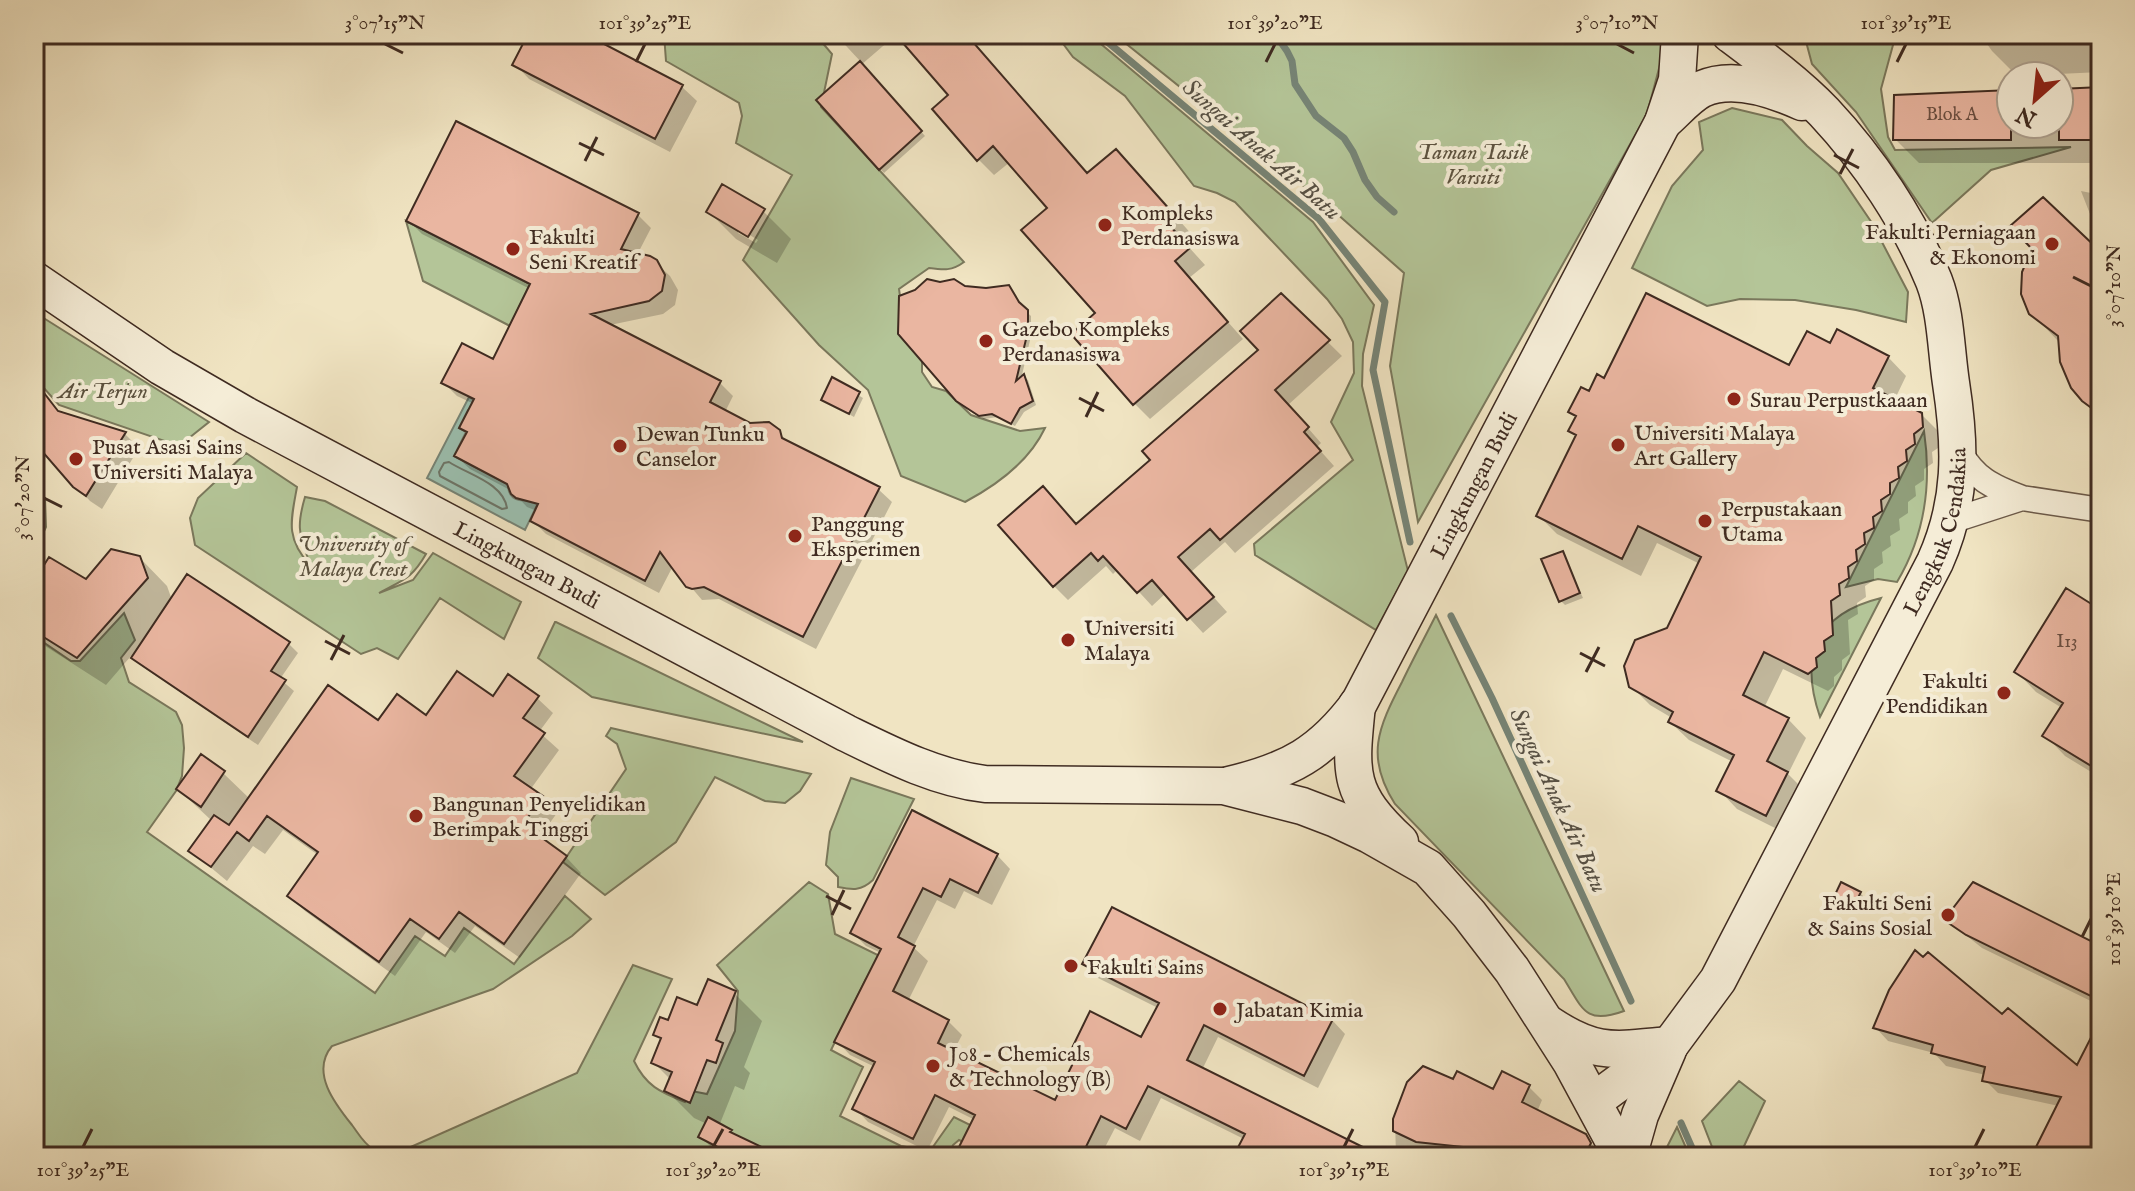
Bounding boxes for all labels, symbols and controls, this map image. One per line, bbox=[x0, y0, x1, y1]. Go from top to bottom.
text: 3°07'15"N bbox=[345, 11, 425, 36]
text: 101°39'25"E bbox=[599, 11, 692, 36]
text: 101°39'20"E bbox=[1227, 11, 1323, 36]
text: 3°07'10"N bbox=[1576, 11, 1658, 36]
text: 101°39'15"E bbox=[1860, 11, 1952, 36]
north arrow bbox=[1995, 60, 2075, 140]
water label: Sungai Anak Air Batu bbox=[1175, 73, 1347, 228]
text: N bbox=[2012, 99, 2043, 133]
house number: Blok A bbox=[1926, 104, 1979, 127]
park label: Taman Tasik Varsiti bbox=[1417, 139, 1529, 192]
place label: Kompleks Perdanasiswa bbox=[1121, 200, 1240, 253]
marker: Kompleks Perdanasiswa bbox=[1096, 216, 1114, 234]
place label: Fakulti Perniagaan & Ekonomi bbox=[1865, 219, 2036, 272]
place label: Fakulti Seni Kreatif bbox=[529, 224, 642, 277]
marker: Fakulti Perniagaan & Ekonomi bbox=[2043, 235, 2061, 253]
marker: Fakulti Seni Kreatif bbox=[504, 240, 522, 258]
text: 3°07'10"N bbox=[2102, 245, 2127, 327]
place label: Gazebo Kompleks Perdanasiswa bbox=[1002, 316, 1170, 369]
marker: Gazebo Kompleks Perdanasiswa bbox=[977, 332, 995, 350]
park label: Air Terjun bbox=[56, 378, 148, 406]
place label: Surau Perpustkaaan bbox=[1750, 387, 1928, 415]
marker: Surau Perpustkaaan bbox=[1725, 390, 1743, 408]
street label: Lingkungan Budi bbox=[1425, 408, 1525, 564]
place label: Universiti Malaya Art Gallery bbox=[1633, 420, 1795, 473]
place label: Dewan Tunku Canselor bbox=[636, 421, 765, 474]
place label: Pusat Asasi Sains Universiti Malaya bbox=[92, 434, 253, 487]
marker: Universiti Malaya Art Gallery bbox=[1609, 436, 1627, 454]
marker: Dewan Tunku Canselor bbox=[611, 437, 629, 455]
street label: Lengkuk Cendakia bbox=[1898, 447, 1973, 621]
marker: Pusat Asasi Sains Universiti Malaya bbox=[67, 450, 85, 468]
text: 3°07'20"N bbox=[11, 456, 36, 540]
place label: Perpustakaan Utama bbox=[1721, 496, 1842, 549]
place label: Panggung Eksperimen bbox=[811, 511, 921, 564]
marker: Perpustakaan Utama bbox=[1696, 512, 1714, 530]
street label: Lingkungan Budi bbox=[448, 516, 604, 616]
marker: Panggung Eksperimen bbox=[786, 527, 804, 545]
park label: University of Malaya Crest bbox=[297, 531, 414, 584]
place label: Universiti Malaya bbox=[1084, 615, 1174, 668]
marker: Universiti Malaya bbox=[1059, 631, 1077, 649]
house number: I13 bbox=[2056, 631, 2078, 654]
place label: Fakulti Pendidikan bbox=[1886, 668, 1988, 721]
marker: Fakulti Pendidikan bbox=[1995, 684, 2013, 702]
water label: Sungai Anak Air Batu bbox=[1501, 703, 1614, 898]
place label: Bangunan Penyelidikan Berimpak Tinggi bbox=[432, 791, 646, 844]
marker: Bangunan Penyelidikan Berimpak Tinggi bbox=[407, 807, 425, 825]
text: 101°39'10"E bbox=[2102, 872, 2127, 966]
place label: Fakulti Seni & Sains Sosial bbox=[1807, 890, 1932, 943]
marker: Fakulti Seni & Sains Sosial bbox=[1939, 906, 1957, 924]
place label: Fakulti Sains bbox=[1087, 954, 1204, 982]
marker: Fakulti Sains bbox=[1062, 957, 1080, 975]
place label: Jabatan Kimia bbox=[1233, 997, 1363, 1025]
marker: Jabatan Kimia bbox=[1211, 1000, 1229, 1018]
place label: J08 - Chemicals & Technology (B) bbox=[946, 1041, 1111, 1094]
marker: J08 - Chemicals & Technology (B) bbox=[924, 1057, 942, 1075]
text: 101°39'25"E bbox=[37, 1158, 130, 1183]
text: 101°39'20"E bbox=[665, 1158, 761, 1183]
text: 101°39'15"E bbox=[1298, 1158, 1390, 1183]
text: 101°39'10"E bbox=[1928, 1158, 2022, 1183]

